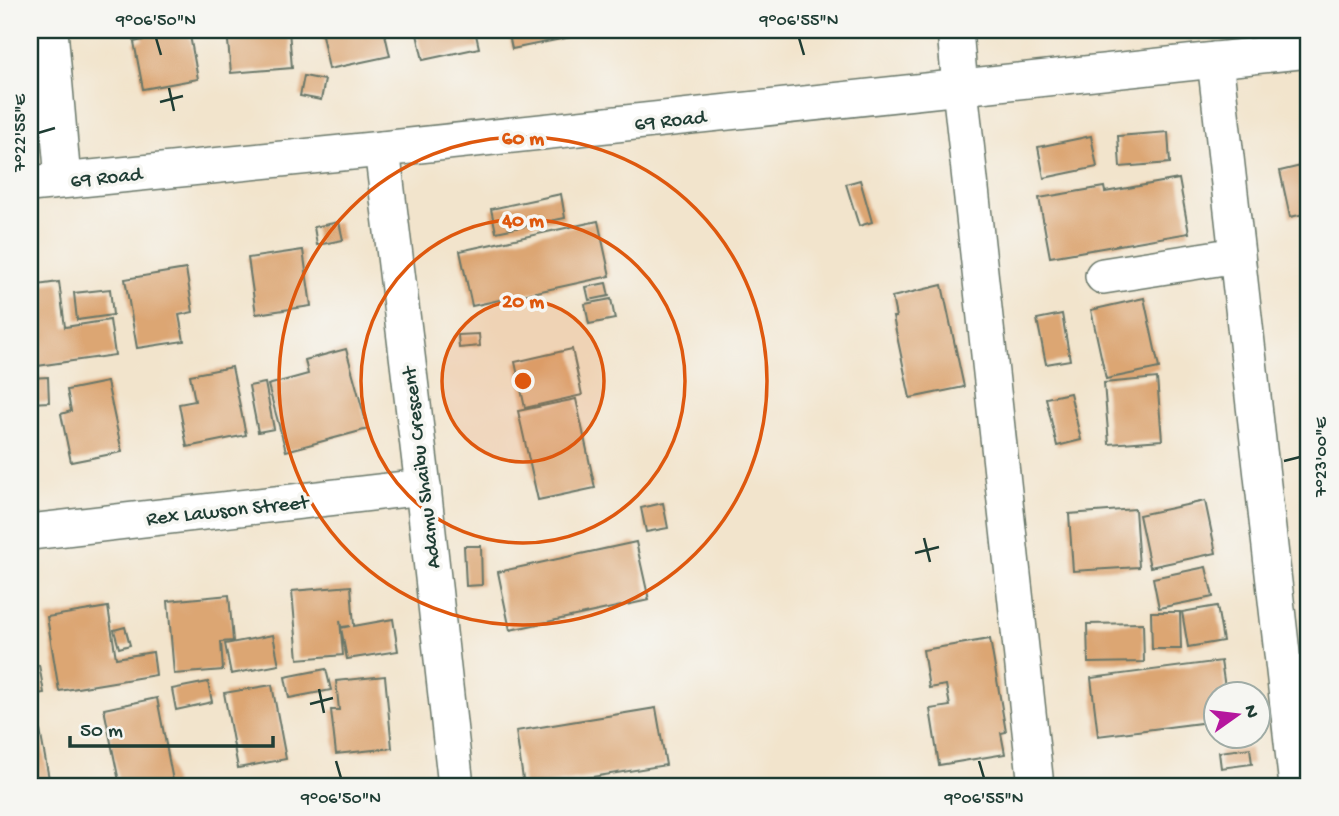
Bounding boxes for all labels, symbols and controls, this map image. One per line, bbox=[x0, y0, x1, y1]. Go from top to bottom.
text: 9°06'50"N bbox=[115, 11, 196, 32]
text: 9°06'55"N bbox=[758, 11, 839, 32]
text: 7°22'55"E bbox=[11, 94, 32, 173]
street label: 69 Road bbox=[633, 106, 709, 139]
text: 60 m bbox=[502, 128, 544, 153]
street label: 69 Road bbox=[69, 163, 145, 196]
text: 40 m bbox=[501, 210, 544, 235]
text: 20 m bbox=[502, 291, 544, 316]
street label: Adamu Shaibu Crescent bbox=[398, 363, 448, 570]
centre of rings bbox=[511, 369, 535, 393]
text: 7°23'00"E bbox=[1312, 417, 1333, 498]
street label: Rex Lawson Street bbox=[145, 491, 312, 533]
north arrow bbox=[1202, 680, 1272, 750]
text: N bbox=[1237, 703, 1263, 721]
scale bar bbox=[70, 704, 273, 748]
text: 50 m bbox=[80, 720, 123, 745]
text: 9°06'50"N bbox=[300, 789, 381, 810]
text: 9°06'55"N bbox=[943, 789, 1024, 810]

